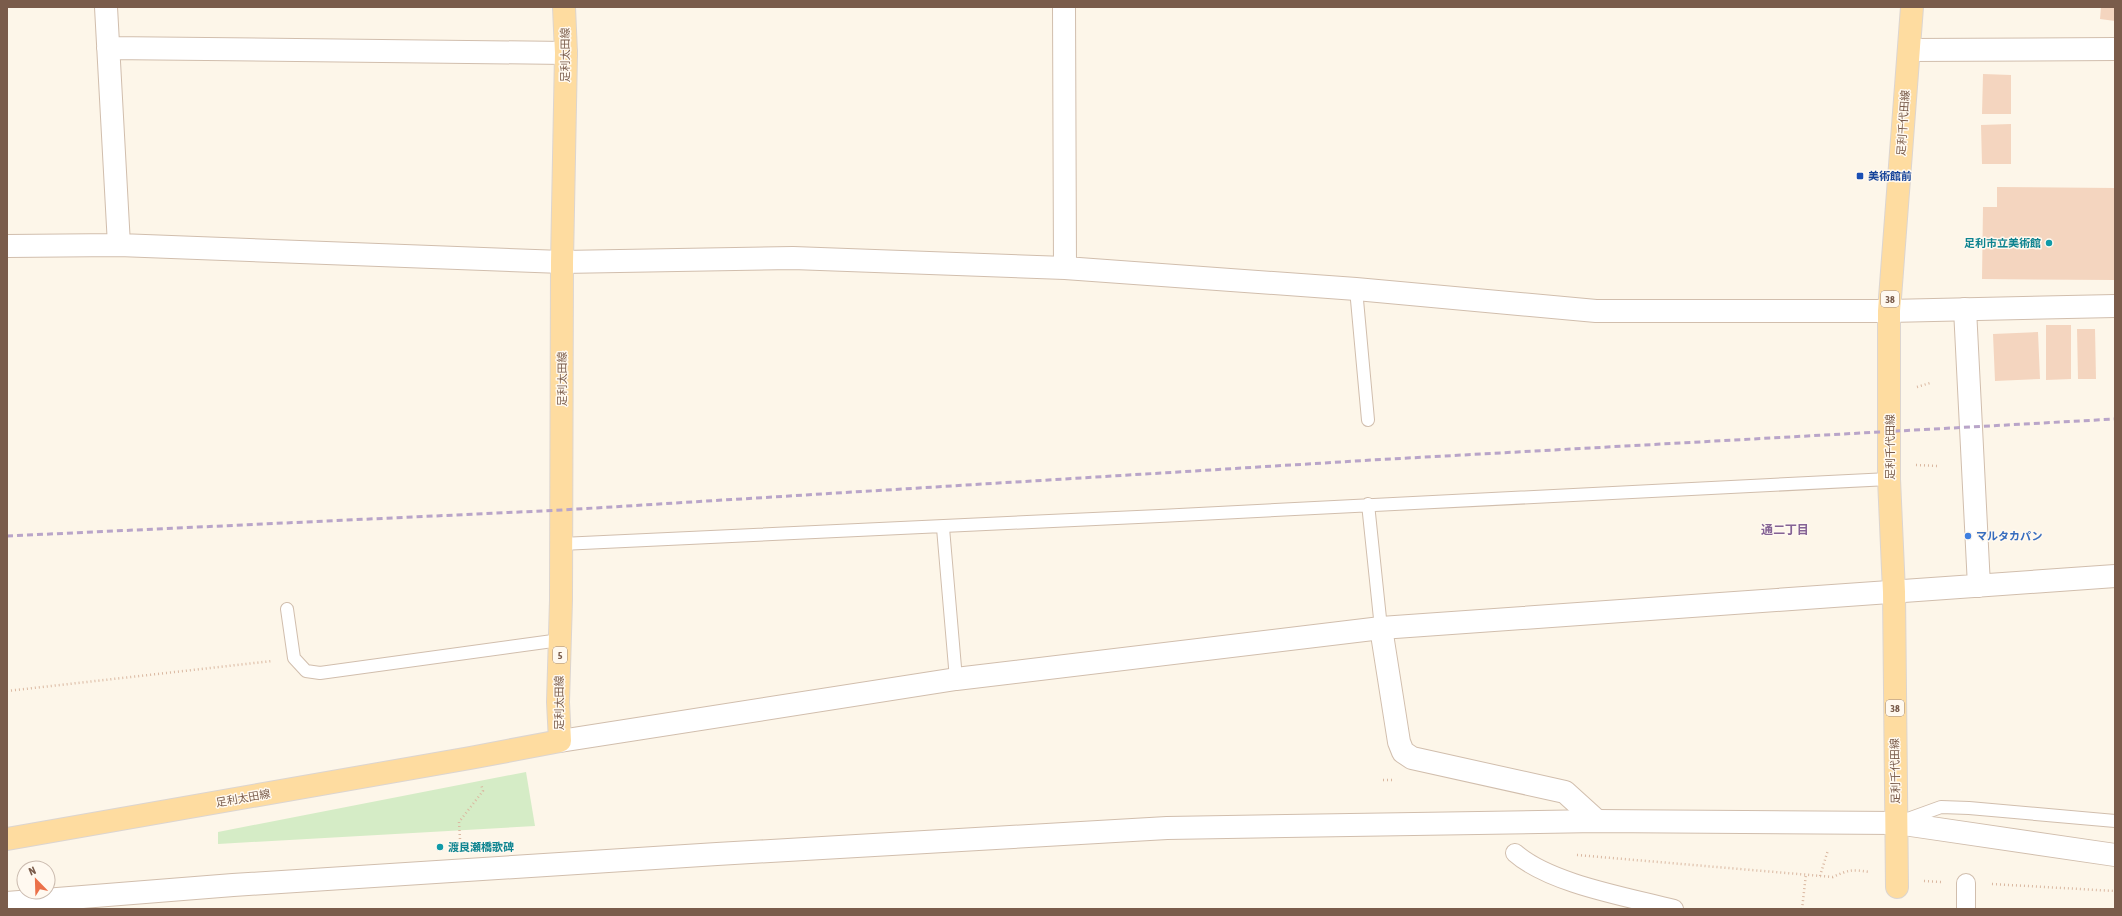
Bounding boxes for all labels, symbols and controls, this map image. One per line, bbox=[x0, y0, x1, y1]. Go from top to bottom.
street label: 足利太田線 bbox=[559, 28, 571, 83]
street label: 足利千代田線 bbox=[1895, 90, 1911, 156]
place label: 美術館前 bbox=[1868, 170, 1912, 182]
marker: 美術館前 bbox=[1855, 171, 1865, 181]
place label: 足利市立美術館 bbox=[1964, 237, 2041, 249]
marker: 足利市立美術館 bbox=[2044, 238, 2054, 248]
road number: 38 bbox=[1881, 291, 1899, 307]
street label: 足利太田線 bbox=[556, 352, 568, 407]
street label: 足利千代田線 bbox=[1884, 414, 1896, 480]
district label: 通二丁目 bbox=[1761, 523, 1809, 537]
place label: マルタカパン bbox=[1976, 530, 2043, 542]
marker: マルタカパン bbox=[1963, 531, 1973, 541]
road number: 5 bbox=[553, 647, 567, 663]
street label: 足利太田線 bbox=[553, 676, 565, 731]
road number: 38 bbox=[1886, 700, 1904, 716]
street label: 足利千代田線 bbox=[1888, 738, 1902, 804]
street label: 足利太田線 bbox=[215, 787, 271, 809]
place label: 渡良瀬橋歌碑 bbox=[448, 841, 514, 853]
marker: 渡良瀬橋歌碑 bbox=[435, 842, 445, 852]
north arrow bbox=[16, 860, 56, 900]
text: N bbox=[27, 864, 37, 878]

